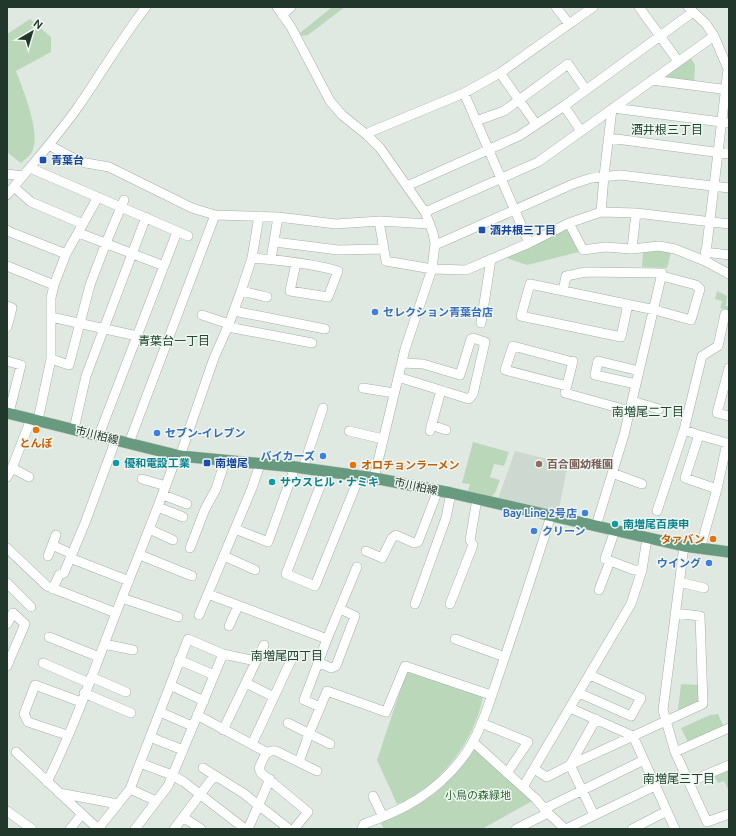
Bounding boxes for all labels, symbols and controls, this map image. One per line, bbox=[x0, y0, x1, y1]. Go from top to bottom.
north arrow bbox=[12, 12, 52, 52]
text: N bbox=[31, 17, 45, 31]
district label: 酒井根三丁目 bbox=[631, 123, 703, 136]
place label: 青葉台 bbox=[51, 154, 84, 166]
marker: 青葉台 bbox=[38, 155, 48, 165]
place label: 酒井根三丁目 bbox=[490, 224, 556, 236]
marker: 酒井根三丁目 bbox=[477, 225, 487, 235]
place label: セレクション青葉台店 bbox=[383, 306, 493, 318]
marker: セレクション青葉台店 bbox=[370, 307, 380, 317]
district label: 青葉台一丁目 bbox=[138, 334, 210, 347]
district label: 南増尾二丁目 bbox=[612, 405, 684, 418]
street label: 市川柏線 bbox=[74, 424, 120, 446]
marker: とんぼ bbox=[31, 425, 41, 435]
place label: セブン-イレブン bbox=[165, 427, 246, 439]
marker: セブン-イレブン bbox=[152, 428, 162, 438]
place label: とんぼ bbox=[20, 437, 53, 449]
place label: バイカーズ bbox=[261, 450, 315, 462]
marker: バイカーズ bbox=[318, 451, 328, 461]
place label: 優和電設工業 bbox=[124, 457, 190, 469]
place label: 南増尾 bbox=[215, 457, 248, 469]
marker: 優和電設工業 bbox=[111, 458, 121, 468]
marker: 南増尾 bbox=[202, 458, 212, 468]
place label: 百合園幼稚園 bbox=[547, 458, 613, 470]
place label: オロチョンラーメン bbox=[361, 459, 460, 471]
marker: 百合園幼稚園 bbox=[534, 459, 544, 469]
marker: オロチョンラーメン bbox=[348, 460, 358, 470]
place label: サウスヒル・ナミキ bbox=[280, 476, 379, 488]
street label: 市川柏線 bbox=[393, 476, 439, 496]
marker: サウスヒル・ナミキ bbox=[267, 477, 277, 487]
place label: Bay Line 2号店 bbox=[503, 507, 577, 519]
marker: Bay Line 2号店 bbox=[580, 508, 590, 518]
place label: 南増尾百庚申 bbox=[623, 518, 689, 530]
marker: 南増尾百庚申 bbox=[610, 519, 620, 529]
place label: クリーン bbox=[542, 525, 585, 537]
marker: クリーン bbox=[529, 526, 539, 536]
place label: タァバン bbox=[660, 533, 705, 545]
marker: タァバン bbox=[708, 534, 718, 544]
place label: ウイング bbox=[657, 557, 701, 569]
marker: ウイング bbox=[704, 558, 714, 568]
district label: 南増尾四丁目 bbox=[251, 649, 323, 662]
district label: 南増尾三丁目 bbox=[643, 772, 715, 785]
park label: 小鳥の森緑地 bbox=[445, 789, 511, 801]

